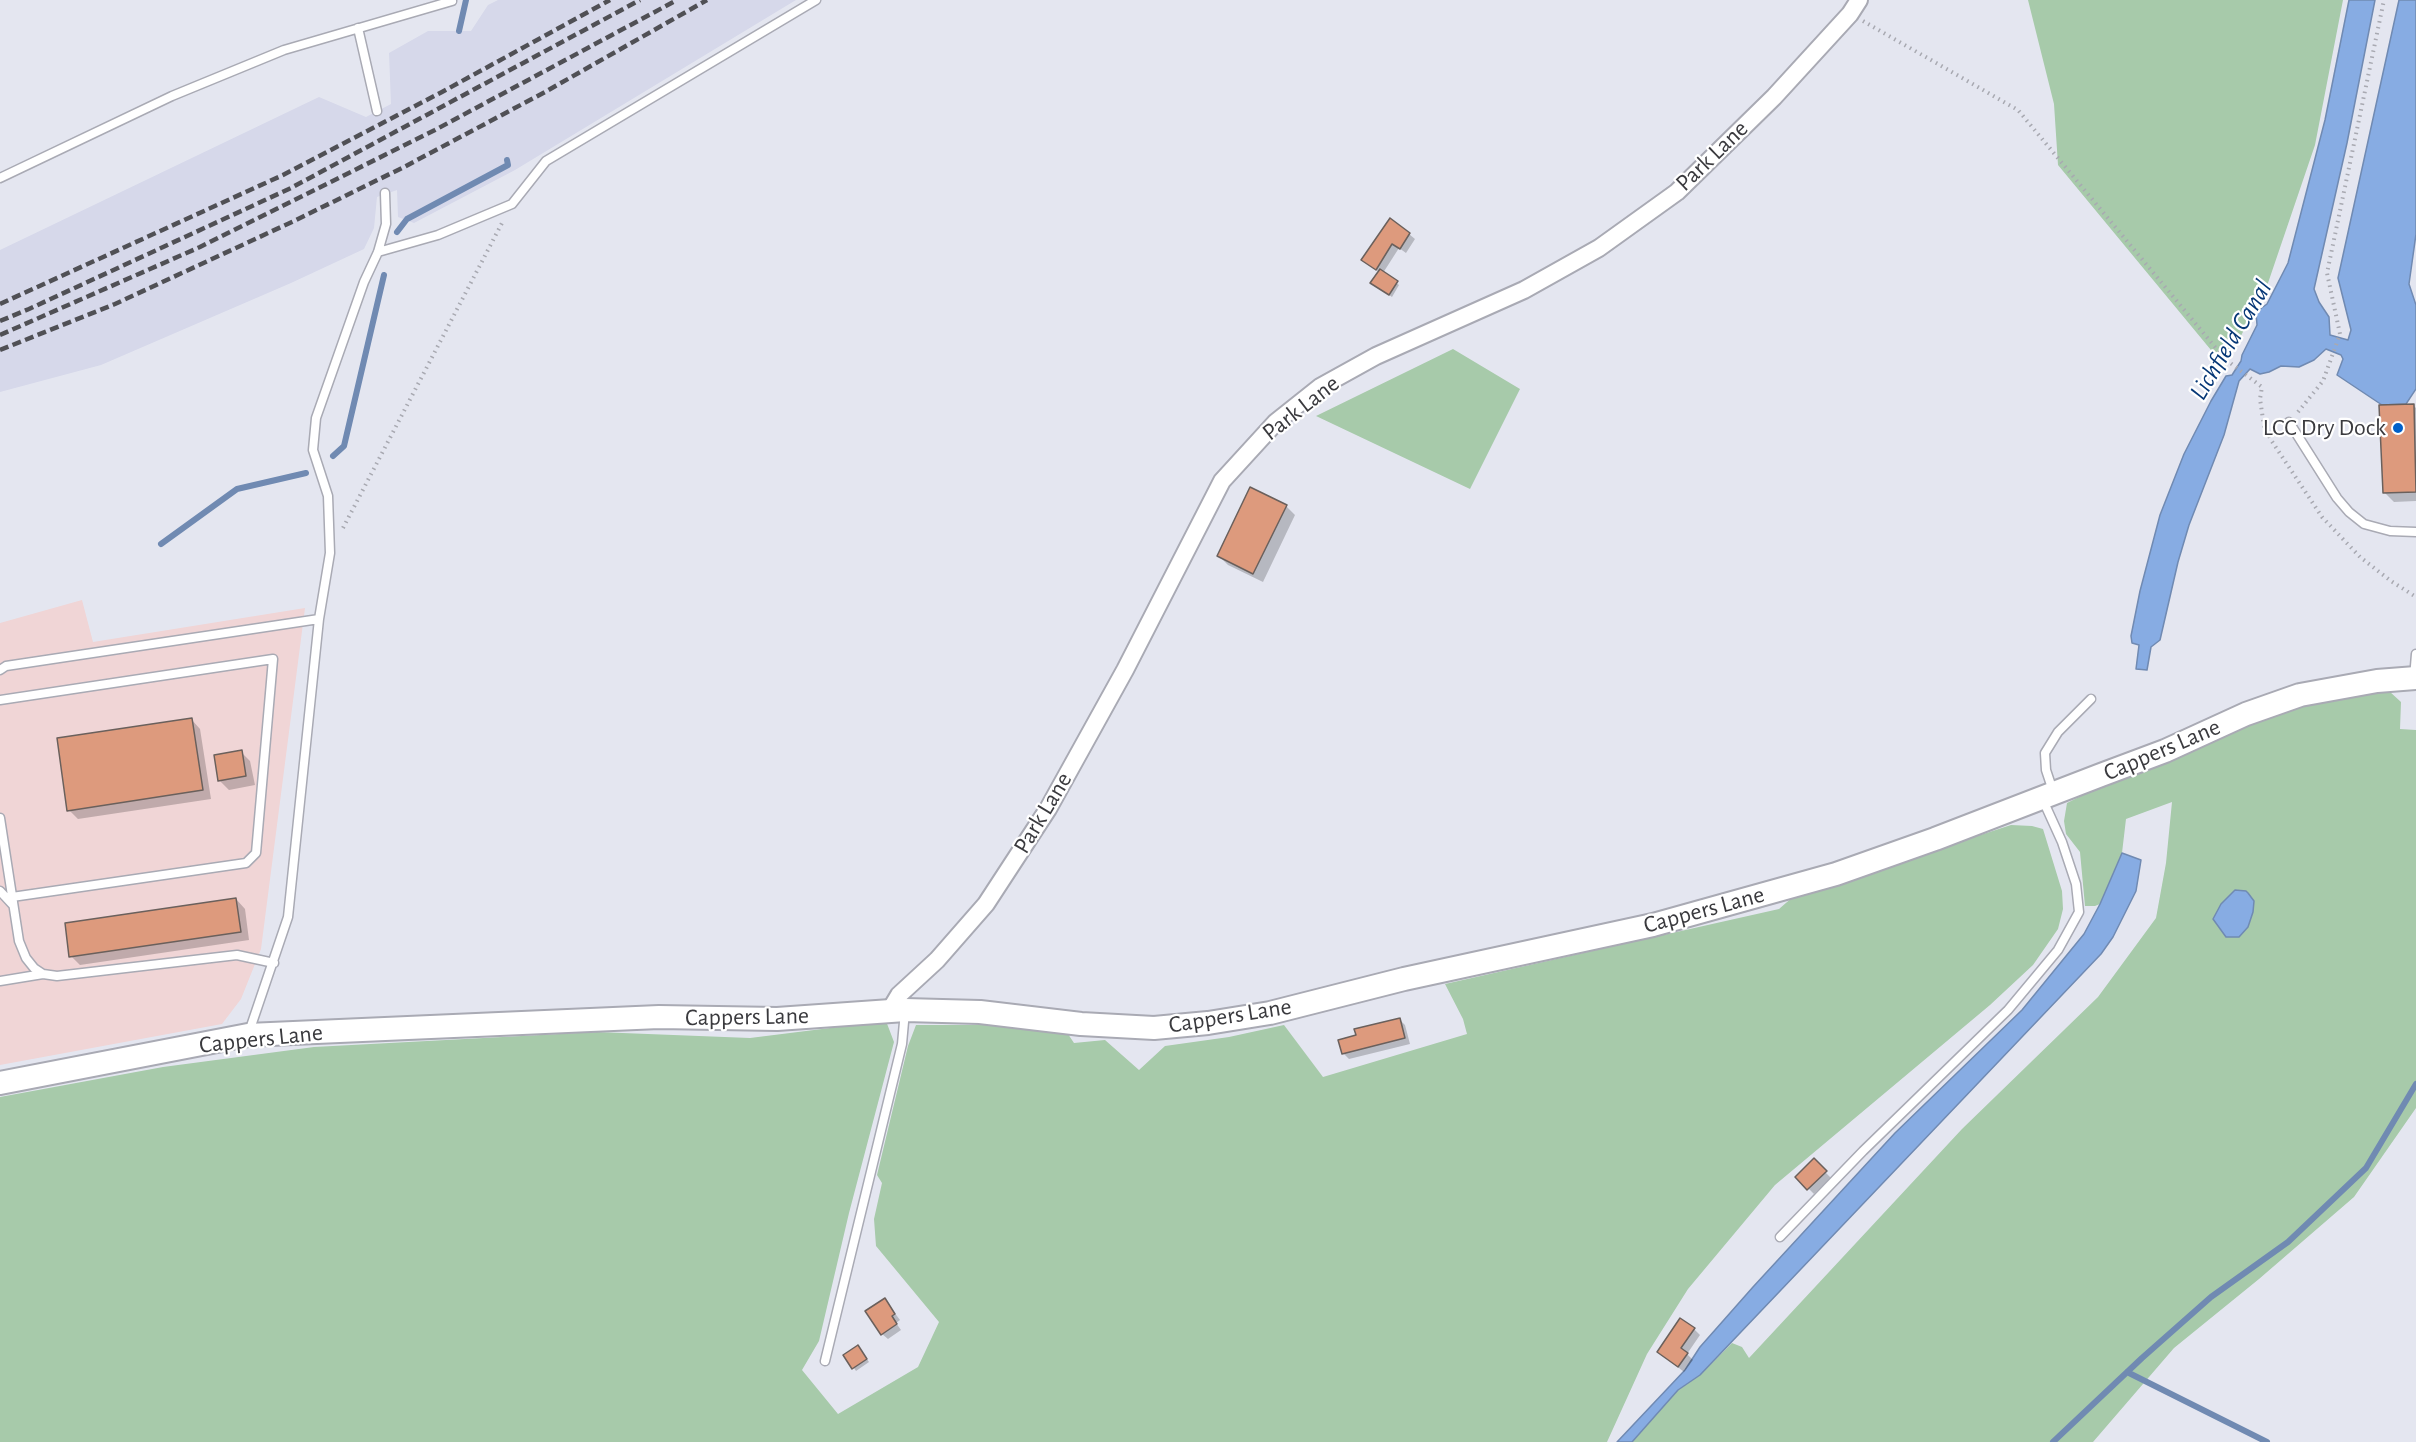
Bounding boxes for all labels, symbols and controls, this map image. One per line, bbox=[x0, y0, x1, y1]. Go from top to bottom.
street label: Park Lane bbox=[1670, 114, 1754, 198]
water label: Lichfield Canal bbox=[2183, 274, 2279, 406]
street label: Park Lane bbox=[1257, 369, 1345, 447]
place label: LCC Dry Dock bbox=[2263, 414, 2386, 442]
marker: LCC Dry Dock bbox=[2391, 421, 2405, 435]
street label: Cappers Lane bbox=[2099, 713, 2225, 787]
street label: Park Lane bbox=[1008, 767, 1078, 859]
street label: Cappers Lane bbox=[1640, 880, 1768, 940]
street label: Cappers Lane bbox=[1167, 992, 1293, 1040]
street label: Cappers Lane bbox=[685, 1002, 809, 1032]
street label: Cappers Lane bbox=[198, 1018, 324, 1060]

